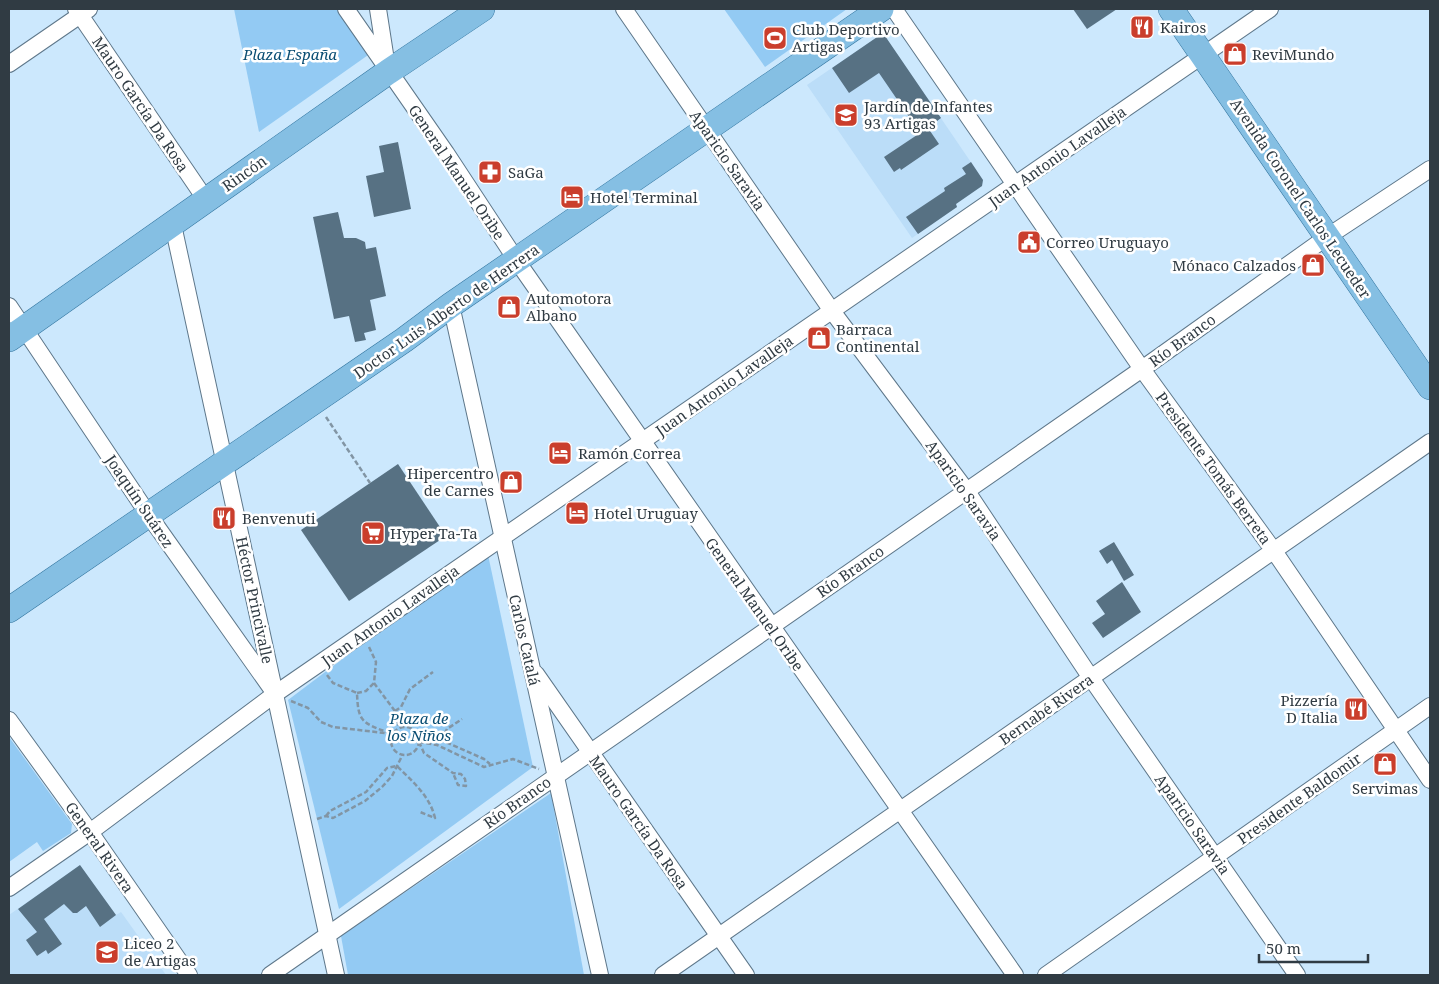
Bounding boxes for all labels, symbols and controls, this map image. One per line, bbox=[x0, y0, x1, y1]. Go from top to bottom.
restaurant icon: Kairos bbox=[1129, 14, 1155, 40]
place label: Kairos bbox=[1160, 17, 1206, 37]
place label: Club Deportivo Artigas bbox=[792, 19, 900, 56]
sports icon: Club Deportivo Artigas bbox=[762, 25, 788, 51]
street label: Mauro García Da Rosa bbox=[88, 32, 194, 176]
shop icon: ReviMundo bbox=[1222, 41, 1248, 67]
park label: Plaza España bbox=[242, 44, 337, 64]
place label: ReviMundo bbox=[1252, 44, 1335, 64]
street label: Avenida Coronel Carlos Lecueder bbox=[1226, 94, 1376, 302]
place label: Jardín de Infantes 93 Artigas bbox=[863, 96, 993, 133]
street label: General Manuel Oribe bbox=[404, 101, 510, 243]
street label: Juan Antonio Lavalleja bbox=[984, 101, 1130, 212]
school or university icon: Jardín de Infantes 93 Artigas bbox=[833, 102, 859, 128]
street label: Aparicio Saravia bbox=[686, 106, 770, 214]
street label: Rincón bbox=[218, 150, 270, 196]
pharmacy icon: SaGa bbox=[477, 159, 503, 185]
place label: SaGa bbox=[508, 162, 544, 182]
hotel icon: Hotel Terminal bbox=[559, 184, 585, 210]
place label: Hotel Terminal bbox=[590, 187, 698, 207]
public building icon: Correo Uruguayo bbox=[1016, 229, 1042, 255]
place label: Correo Uruguayo bbox=[1046, 232, 1169, 252]
street label: Doctor Luis Alberto de Herrera bbox=[349, 239, 543, 383]
shop icon: Mónaco Calzados bbox=[1300, 252, 1326, 278]
place label: Mónaco Calzados bbox=[1172, 255, 1296, 275]
place label: Automotora Albano bbox=[526, 288, 612, 325]
shop icon: Automotora Albano bbox=[496, 294, 522, 320]
street label: Río Branco bbox=[1145, 309, 1219, 371]
place label: Barraca Continental bbox=[836, 319, 920, 356]
shop icon: Barraca Continental bbox=[806, 325, 832, 351]
street label: Juan Antonio Lavalleja bbox=[651, 330, 797, 441]
street label: Presidente Tomás Berreta bbox=[1152, 388, 1276, 548]
street label: Aparicio Saravia bbox=[922, 436, 1006, 544]
hotel icon: Ramón Correa bbox=[547, 440, 573, 466]
place label: Ramón Correa bbox=[578, 443, 681, 463]
street label: Joaquín Suárez bbox=[101, 450, 179, 552]
place label: Hipercentro de Carnes bbox=[407, 463, 494, 500]
shop icon: Hipercentro de Carnes bbox=[498, 469, 524, 495]
hotel icon: Hotel Uruguay bbox=[564, 500, 590, 526]
place label: Hotel Uruguay bbox=[594, 503, 698, 523]
restaurant icon: Benvenuti bbox=[211, 505, 237, 531]
place label: Benvenuti bbox=[242, 508, 316, 528]
supermarket icon: Hyper Ta-Ta bbox=[360, 520, 386, 546]
place label: Hyper Ta-Ta bbox=[390, 523, 478, 543]
street label: General Manuel Oribe bbox=[701, 533, 809, 675]
street label: Héctor Princivalle bbox=[232, 535, 278, 665]
street label: Río Branco bbox=[812, 540, 888, 602]
street label: Juan Antonio Lavalleja bbox=[317, 560, 463, 671]
street label: Carlos Catalá bbox=[505, 592, 545, 688]
street label: Bernabé Rivera bbox=[995, 669, 1097, 749]
place label: Pizzería D Italia bbox=[1280, 690, 1338, 727]
restaurant icon: Pizzería D Italia bbox=[1343, 696, 1369, 722]
park label: Plaza de los Niños bbox=[387, 708, 451, 745]
street label: Presidente Baldomir bbox=[1233, 748, 1365, 848]
street label: Mauro García Da Rosa bbox=[585, 751, 693, 893]
shop icon: Servimas bbox=[1372, 751, 1398, 777]
street label: Aparicio Saravia bbox=[1151, 770, 1235, 878]
street label: Río Branco bbox=[479, 771, 555, 833]
place label: Servimas bbox=[1352, 778, 1418, 798]
street label: General Rivera bbox=[61, 798, 139, 896]
scale bar bbox=[1259, 932, 1368, 964]
place label: Liceo 2 de Artigas bbox=[124, 933, 196, 970]
text: 50 m bbox=[1266, 938, 1301, 958]
school or university icon: Liceo 2 de Artigas bbox=[94, 939, 120, 965]

